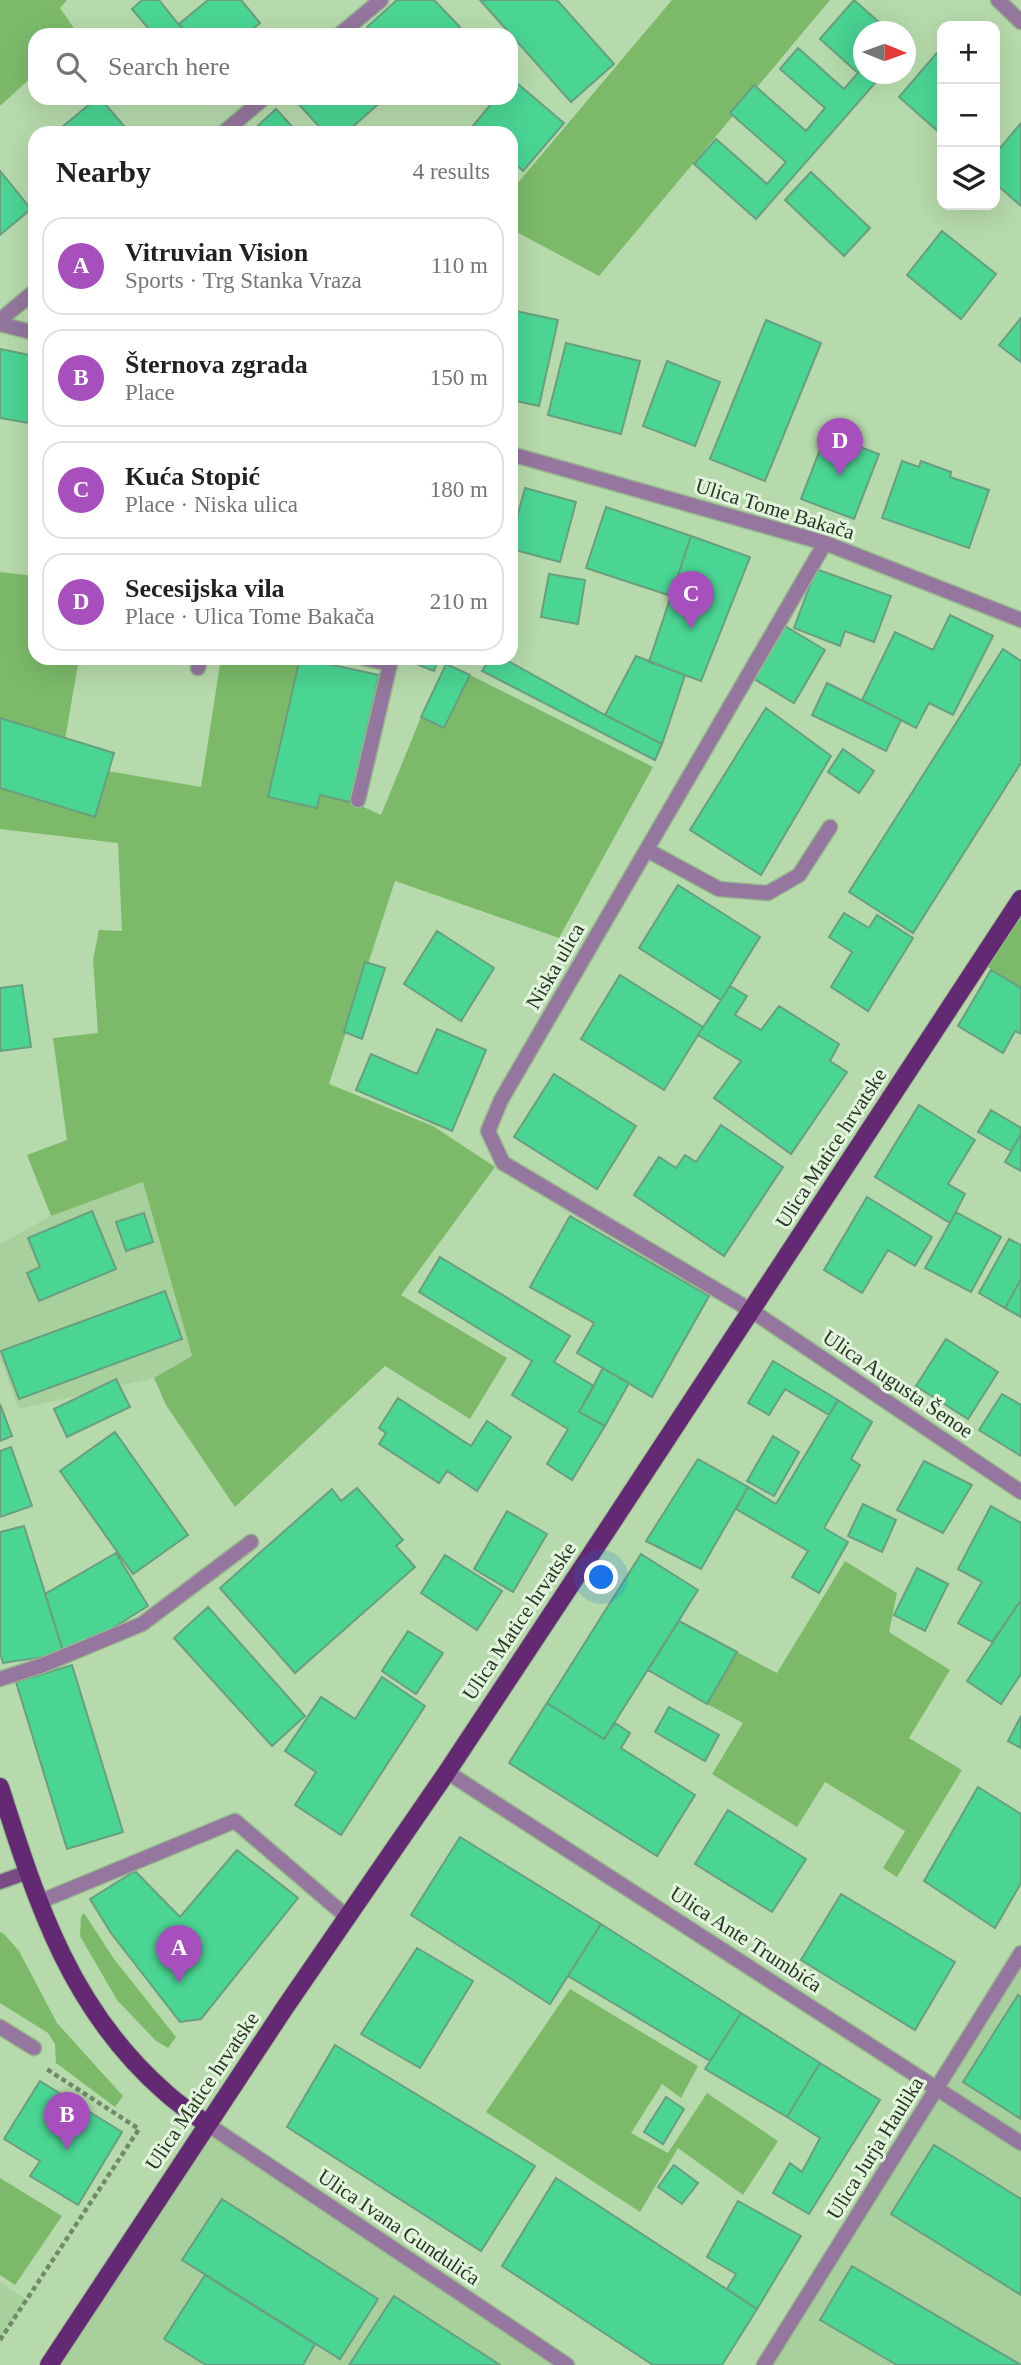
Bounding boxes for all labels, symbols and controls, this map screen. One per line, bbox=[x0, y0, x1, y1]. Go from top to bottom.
north arrow bbox=[853, 21, 916, 84]
map controls bbox=[937, 21, 1000, 210]
button: + bbox=[937, 21, 1000, 84]
search box bbox=[28, 28, 518, 105]
icon: search bbox=[52, 48, 90, 86]
text: Search here bbox=[108, 52, 230, 81]
button: − bbox=[937, 84, 1000, 147]
button: layers bbox=[937, 147, 1000, 210]
text: Nearby bbox=[56, 155, 151, 188]
text: 4 results bbox=[413, 159, 490, 184]
text: Vitruvian Vision bbox=[125, 238, 308, 267]
text: A bbox=[73, 253, 89, 278]
text: 110 m bbox=[431, 253, 488, 278]
text: Sports · Trg Stanka Vraza bbox=[125, 268, 362, 293]
text: Šternova zgrada bbox=[125, 350, 308, 379]
text: B bbox=[73, 365, 89, 390]
text: 150 m bbox=[430, 365, 488, 390]
text: Place bbox=[125, 380, 175, 405]
pin: D bbox=[817, 418, 863, 476]
text: Kuća Stopić bbox=[125, 462, 260, 491]
street label: Ulica Tome Bakača bbox=[693, 473, 858, 545]
text: C bbox=[73, 477, 89, 502]
text: 180 m bbox=[430, 477, 488, 502]
text: Place · Niska ulica bbox=[125, 492, 298, 517]
pin: C bbox=[668, 571, 714, 629]
text: Secesijska vila bbox=[125, 574, 285, 603]
text: D bbox=[73, 589, 89, 614]
text: 210 m bbox=[430, 589, 488, 614]
text: Place · Ulica Tome Bakača bbox=[125, 604, 375, 629]
street label: Niska ulica bbox=[521, 918, 589, 1013]
street label: Ulica Matice hrvatske bbox=[770, 1064, 892, 1232]
street label: Ulica Augusta Šenoe bbox=[818, 1325, 978, 1443]
street label: Ulica Matice hrvatske bbox=[457, 1537, 581, 1705]
your location bbox=[584, 1560, 618, 1594]
street label: Ulica Ante Trumbića bbox=[666, 1881, 827, 1997]
pin: A bbox=[156, 1925, 202, 1983]
street label: Ulica Matice hrvatske bbox=[140, 2007, 264, 2175]
street label: Ulica Jurja Haulika bbox=[822, 2072, 929, 2224]
pin: B bbox=[44, 2092, 90, 2150]
street label: Ulica Ivana Gundulića bbox=[313, 2164, 485, 2290]

